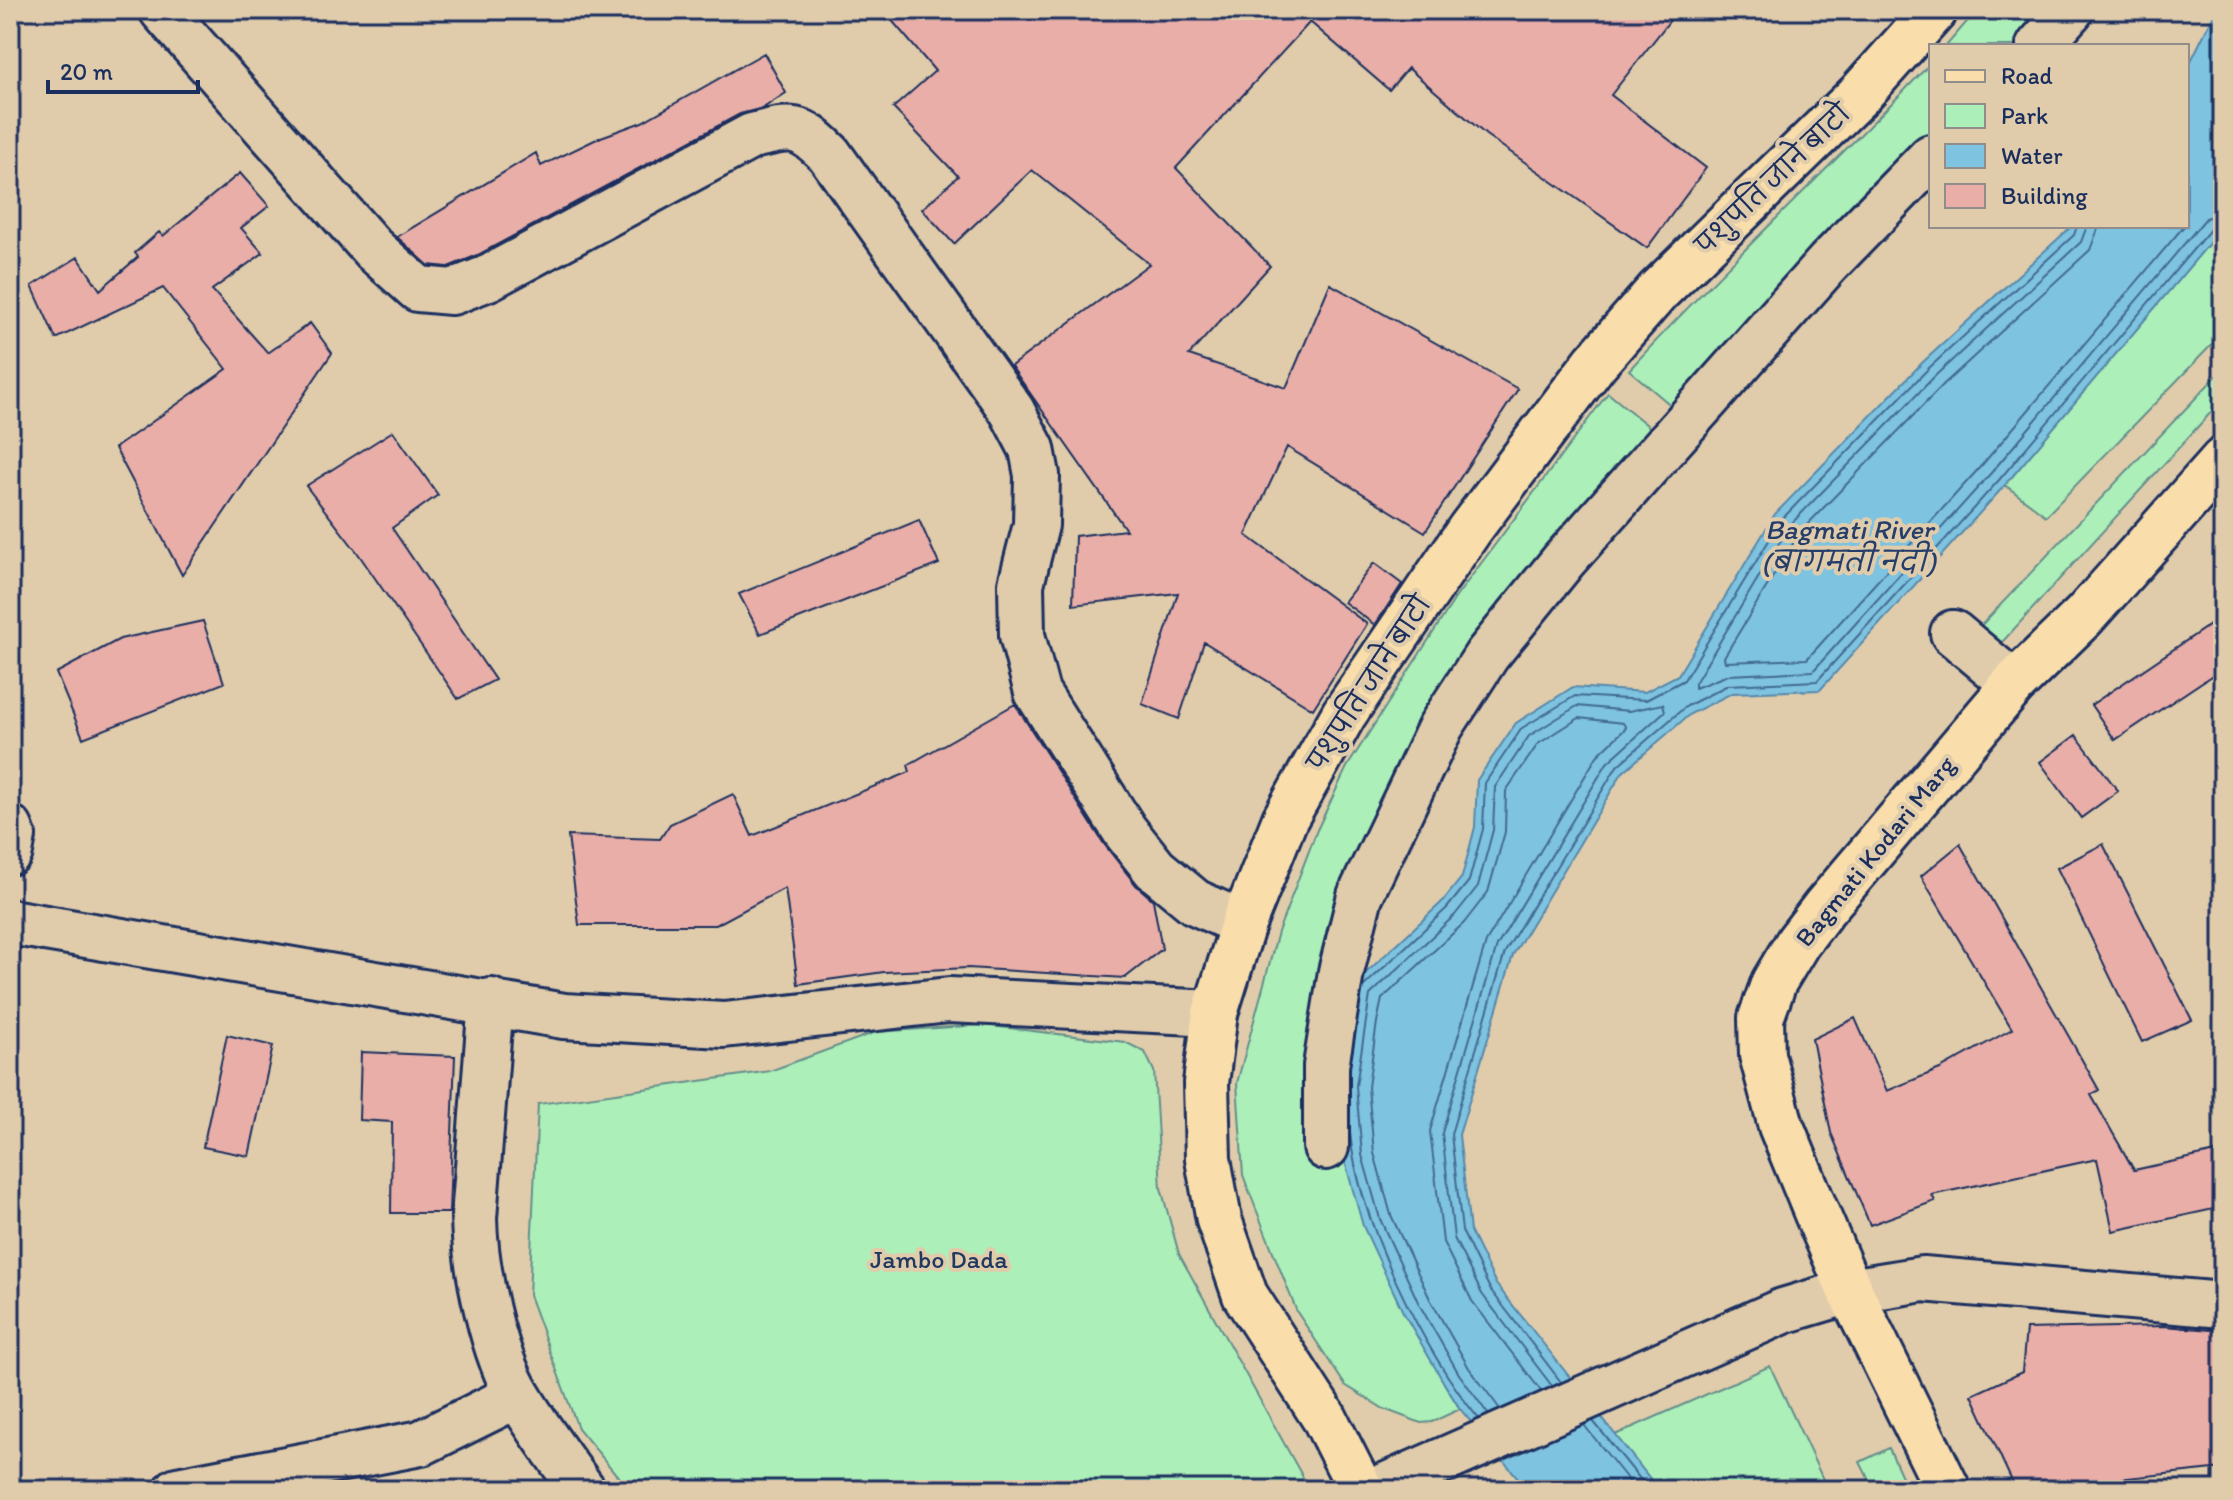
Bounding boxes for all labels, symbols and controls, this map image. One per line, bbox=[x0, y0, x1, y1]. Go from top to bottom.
scale bar bbox=[48, 44, 198, 94]
legend bbox=[1929, 44, 2189, 228]
text: 20 m bbox=[60, 57, 113, 86]
text: Road bbox=[2001, 61, 2053, 90]
street label: पशुपति जाने बाटो bbox=[1684, 92, 1860, 264]
text: Park bbox=[2001, 101, 2048, 130]
text: Water bbox=[2001, 141, 2063, 170]
text: Building bbox=[2001, 181, 2088, 210]
water label: Bagmati River (बागमती नदी) bbox=[1762, 512, 1937, 578]
street label: पशुपति जाने बाटो bbox=[1294, 585, 1441, 780]
street label: Bagmati Kodari Marg bbox=[1788, 749, 1962, 953]
park label: Jambo Dada bbox=[870, 1243, 1008, 1275]

